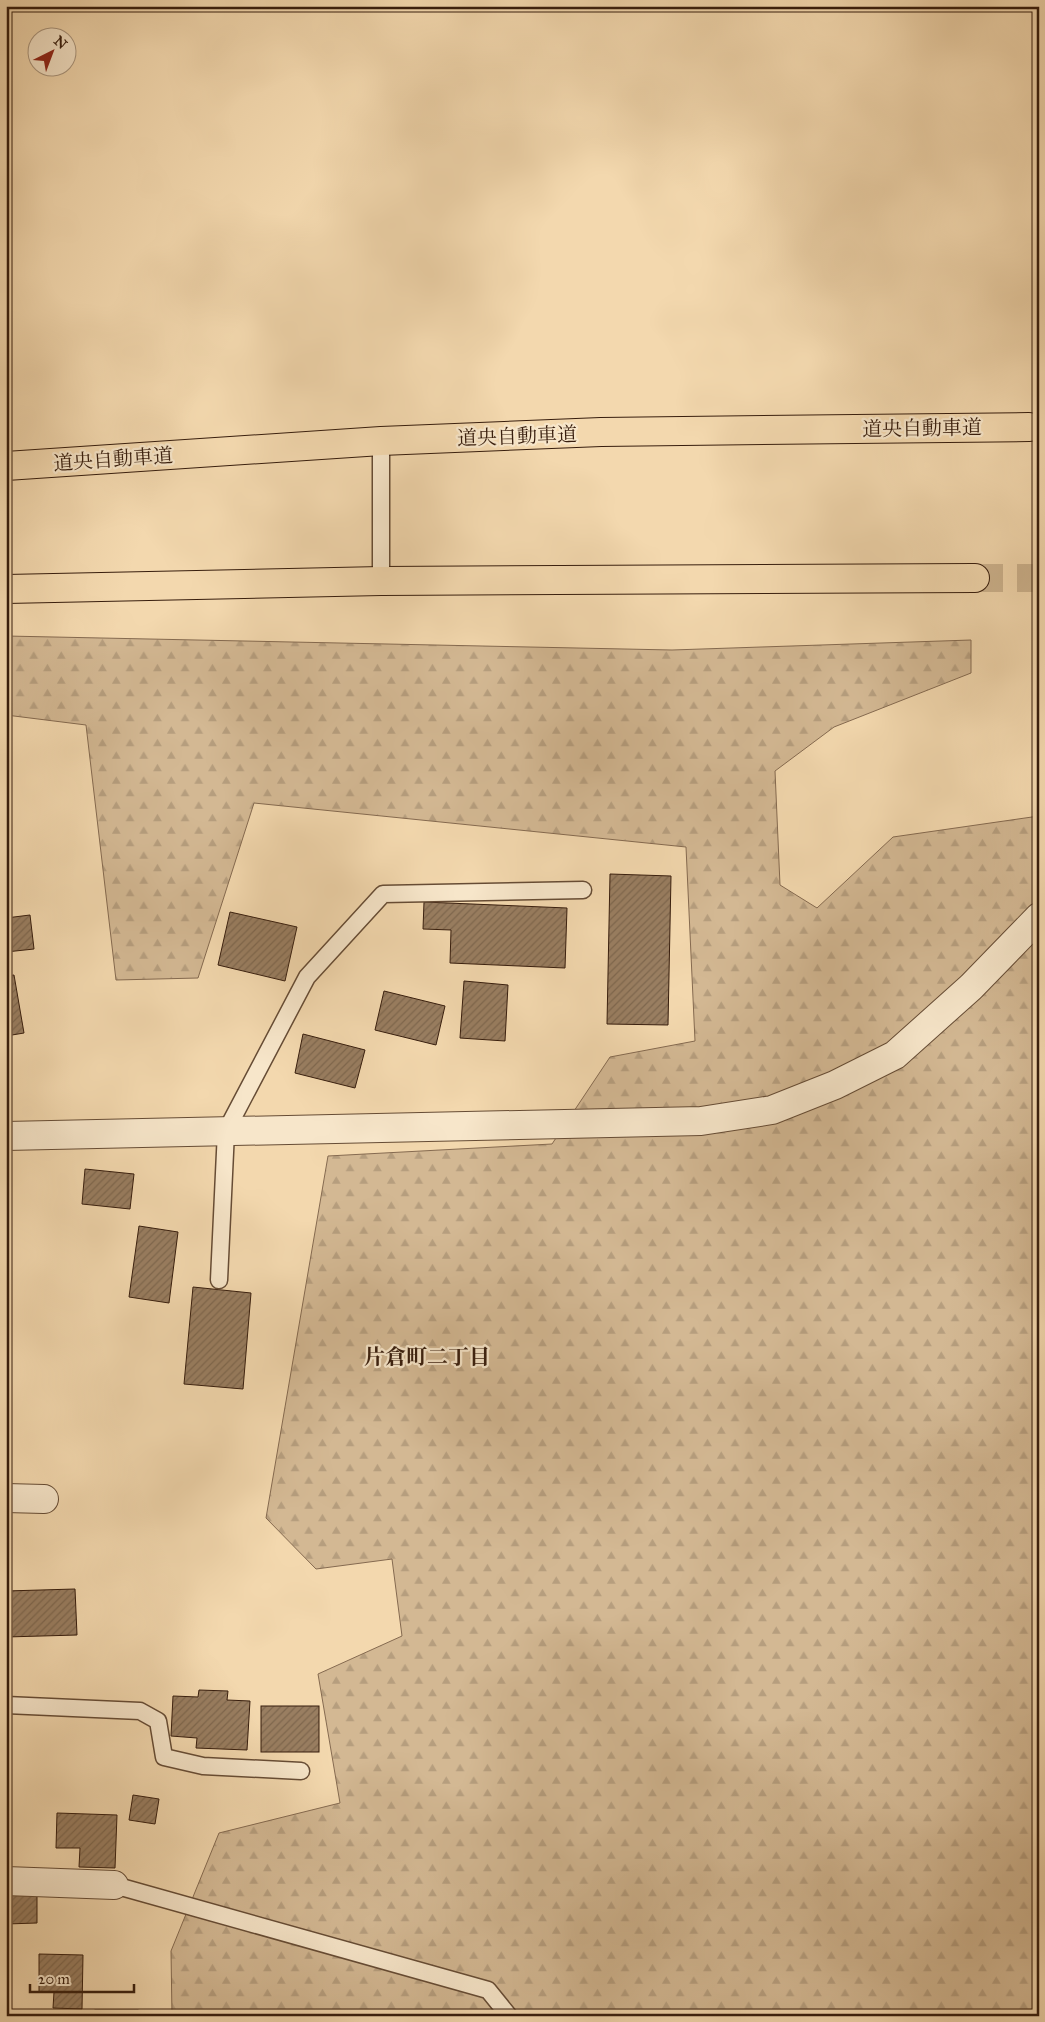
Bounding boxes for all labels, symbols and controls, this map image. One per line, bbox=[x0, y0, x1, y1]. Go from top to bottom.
north arrow bbox=[28, 28, 78, 78]
text: N bbox=[50, 32, 71, 53]
street label: 道央自動車道 bbox=[862, 415, 982, 441]
street label: 道央自動車道 bbox=[457, 422, 577, 450]
street label: 道央自動車道 bbox=[52, 443, 174, 475]
district label: 片倉町二丁目 bbox=[364, 1344, 490, 1370]
scale bar bbox=[30, 1962, 134, 1994]
text: 20 m bbox=[38, 1970, 70, 1988]

